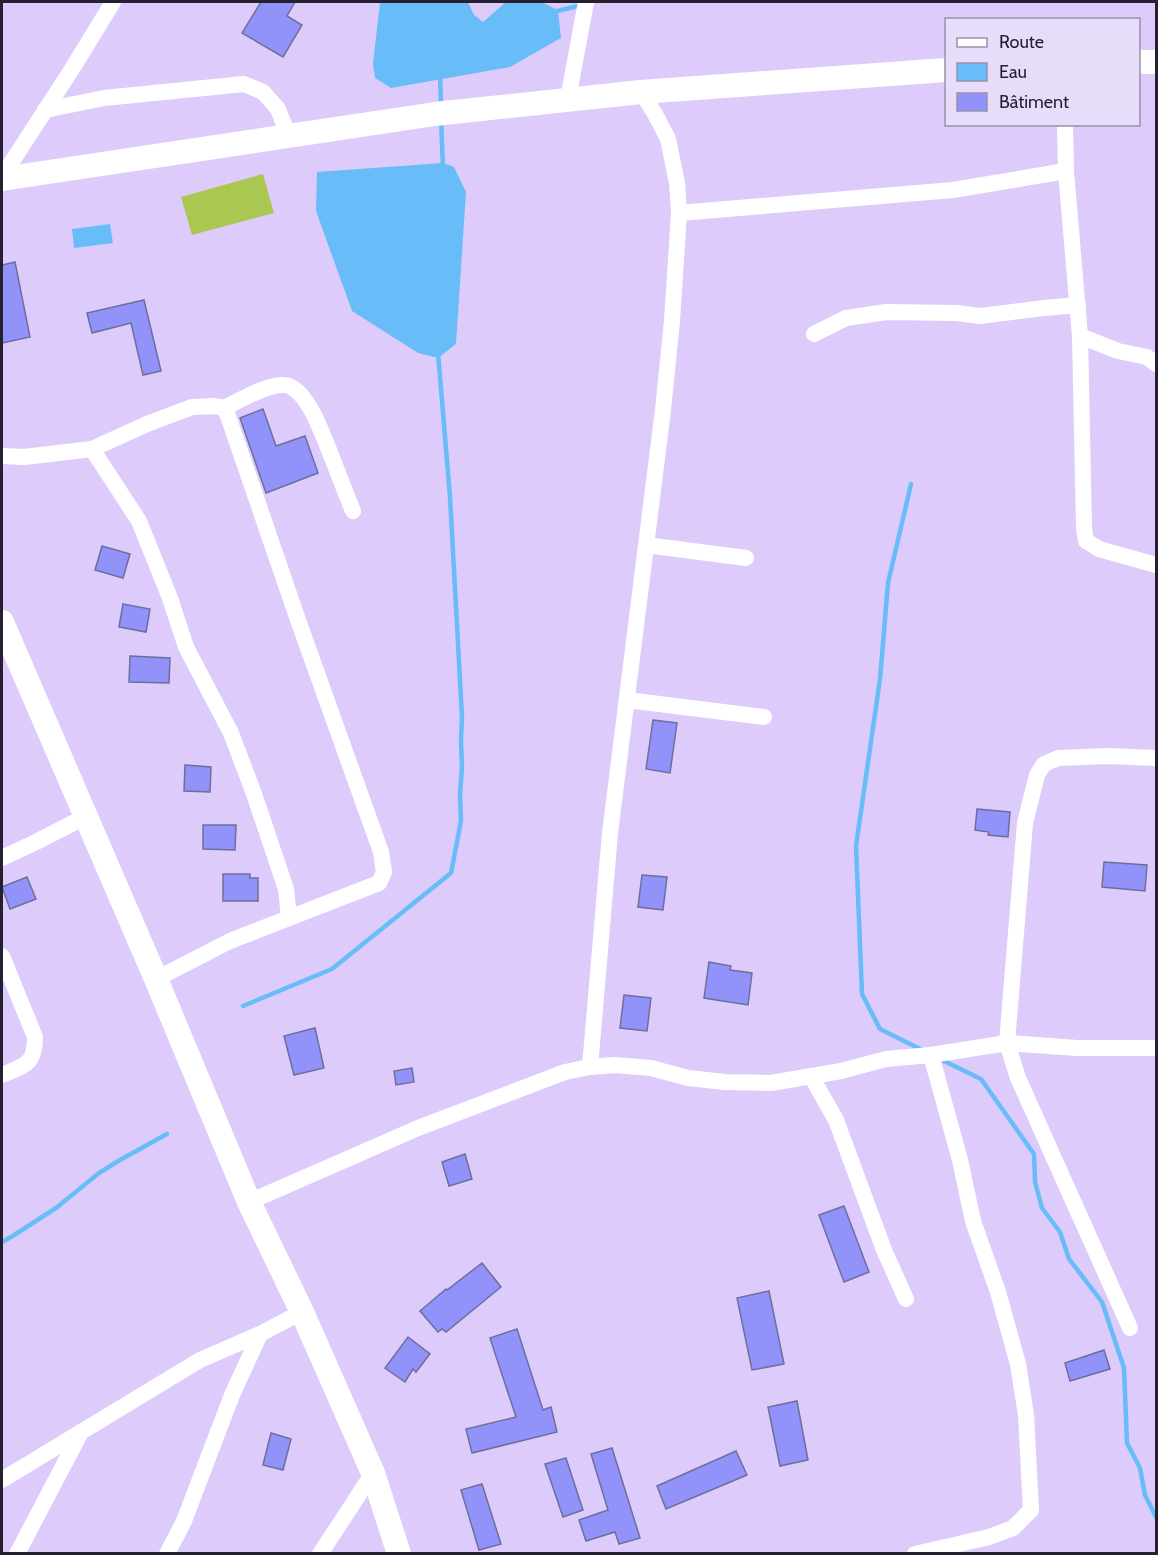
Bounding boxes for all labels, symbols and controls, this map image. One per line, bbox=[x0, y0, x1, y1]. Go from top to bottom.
legend bbox=[945, 18, 1140, 126]
text: Route bbox=[999, 31, 1044, 53]
text: Eau bbox=[999, 61, 1027, 83]
text: Bâtiment bbox=[999, 91, 1069, 113]

